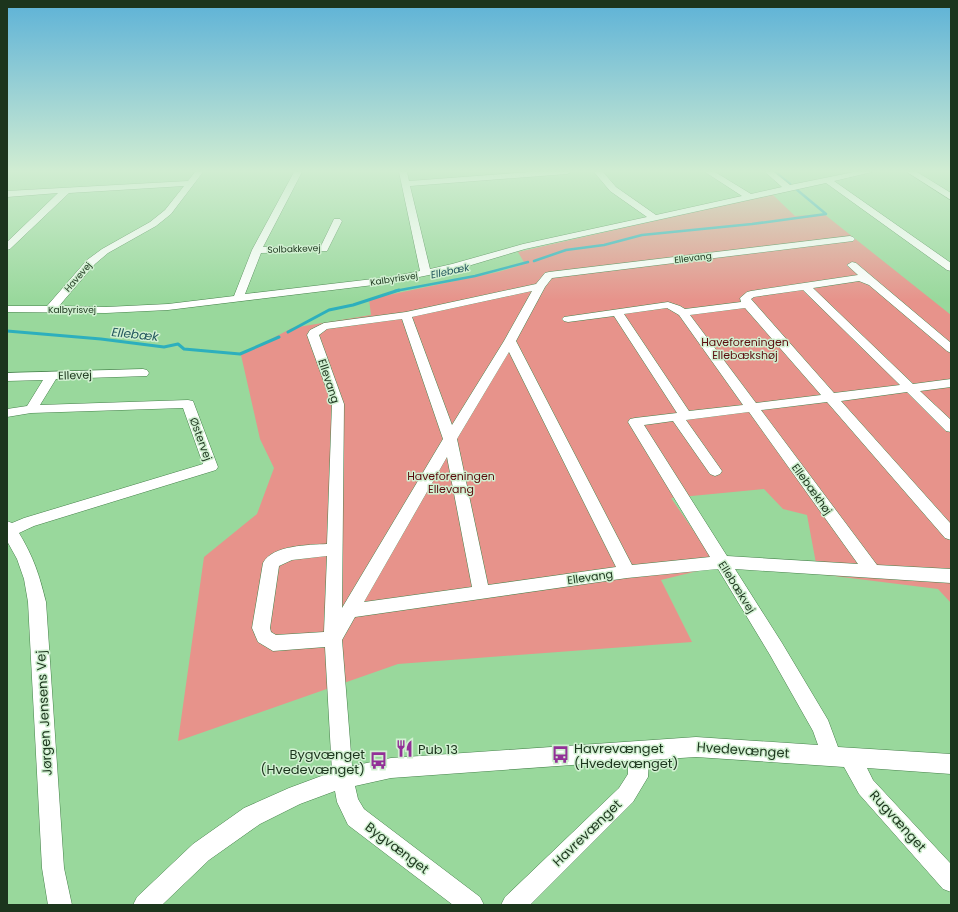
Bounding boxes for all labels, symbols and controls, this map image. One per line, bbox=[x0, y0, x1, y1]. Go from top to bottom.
street label: Solbakkevej bbox=[267, 242, 321, 256]
street label: Ellevang bbox=[674, 250, 712, 266]
water label: Ellebæk bbox=[429, 259, 472, 282]
street label: Havevej bbox=[62, 260, 94, 294]
street label: Kalbyrisvej bbox=[369, 269, 419, 289]
street label: Kalbyrisvej bbox=[48, 304, 96, 316]
water label: Ellebæk bbox=[111, 323, 160, 345]
park label: Haveforeningen Ellebækshøj bbox=[701, 334, 789, 363]
street label: Ellevang bbox=[314, 357, 344, 405]
street label: Ellevej bbox=[58, 366, 92, 384]
street label: Østervej bbox=[186, 415, 216, 463]
street label: Ellebækhøj bbox=[788, 460, 836, 518]
park label: Haveforeningen Ellevang bbox=[407, 468, 495, 497]
street label: Ellebækvej bbox=[715, 558, 759, 616]
street label: Ellevang bbox=[566, 566, 614, 588]
street label: Jørgen Jensens Vej bbox=[31, 650, 57, 776]
street label: Hvedevænget bbox=[696, 737, 790, 763]
restaurant icon: Pub 13 bbox=[395, 739, 415, 759]
place label: Havrevænget (Hvedevænget) bbox=[574, 739, 678, 773]
place label: Pub 13 bbox=[418, 740, 458, 759]
place label: Bygvænget (Hvedevænget) bbox=[261, 745, 365, 779]
bus stop icon: Havrevænget (Hvedevænget) bbox=[551, 745, 571, 765]
bus stop icon: Bygvænget (Hvedevænget) bbox=[368, 751, 388, 771]
street label: Rugvænget bbox=[865, 786, 931, 856]
street label: Havrevænget bbox=[548, 795, 626, 871]
street label: Bygvænget bbox=[361, 818, 433, 878]

